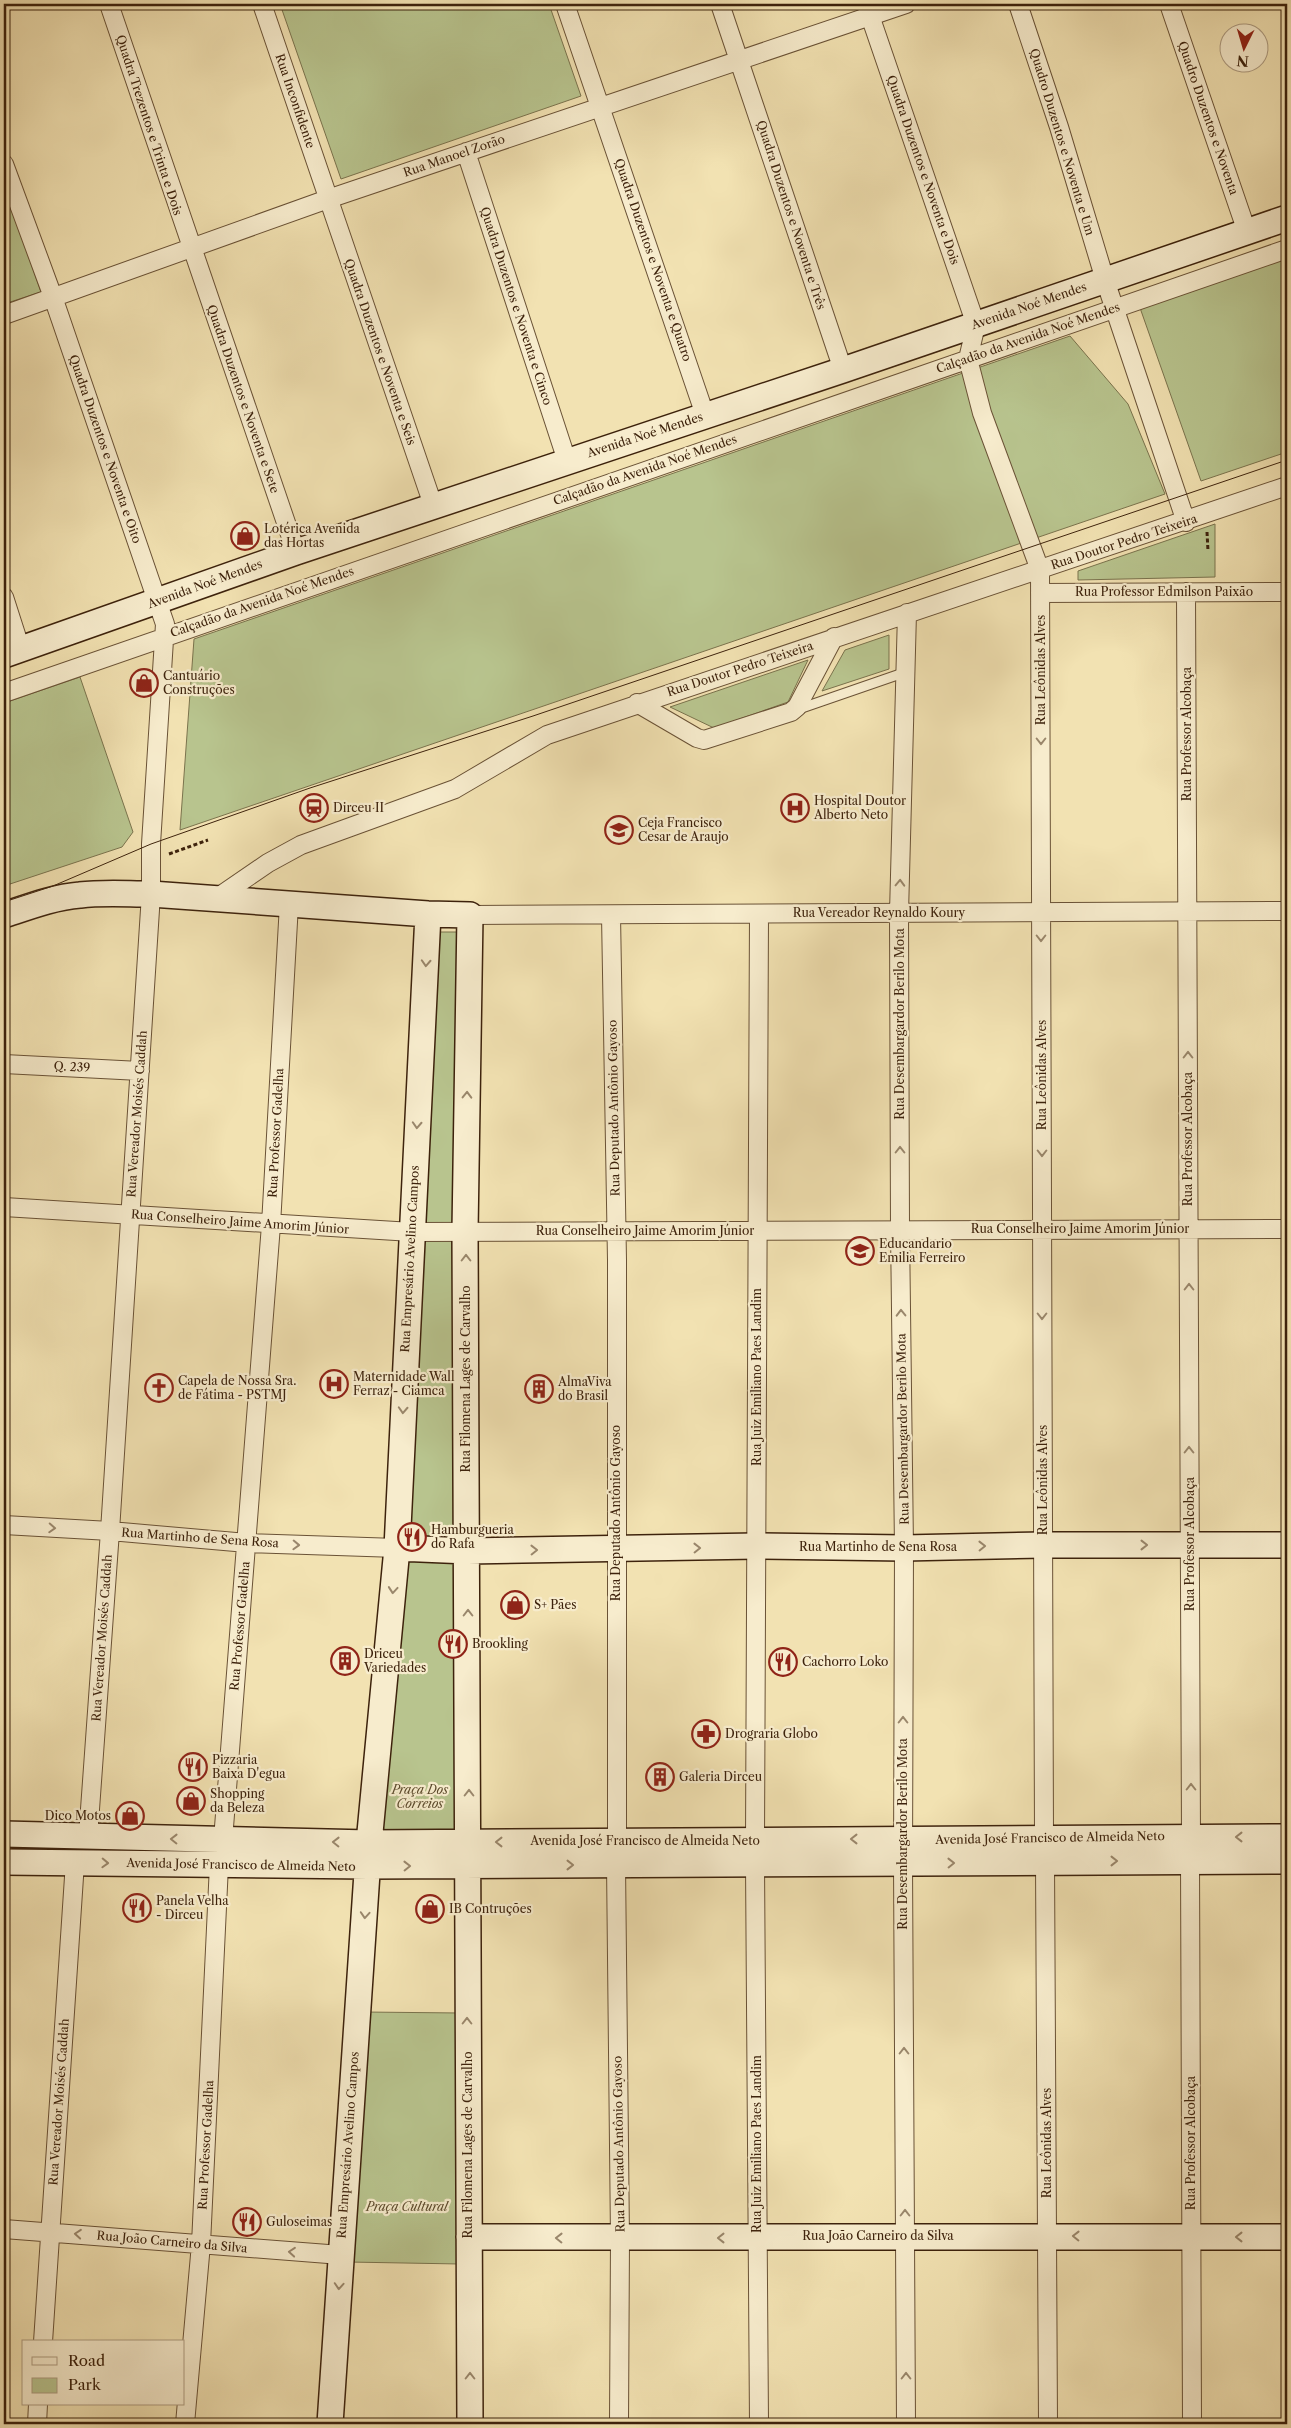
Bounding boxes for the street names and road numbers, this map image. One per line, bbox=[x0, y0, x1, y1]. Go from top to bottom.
street label: Quadra Trezentos e Trinta e Dois bbox=[113, 33, 186, 217]
street label: Quadro Duzentos e Noventa bbox=[1175, 39, 1242, 197]
street label: Quadro Duzentos e Noventa e Um bbox=[1027, 47, 1098, 237]
street label: Rua Inconfidente bbox=[272, 52, 319, 150]
street label: Quadra Duzentos e Noventa e Dois bbox=[884, 73, 963, 267]
street label: Quadra Duzentos e Noventa e Três bbox=[754, 118, 829, 311]
street label: Rua Manoel Zorão bbox=[401, 131, 507, 180]
street label: Quadra Duzentos e Noventa e Quatro bbox=[612, 156, 695, 363]
street label: Quadra Duzentos e Noventa e Cinco bbox=[477, 205, 556, 407]
street label: Quadra Duzentos e Noventa e Seis bbox=[341, 257, 420, 447]
street label: Avenida Noé Mendes bbox=[968, 279, 1089, 333]
street label: Calçadão da Avenida Noé Mendes bbox=[934, 299, 1122, 376]
street label: Quadra Duzentos e Noventa e Sete bbox=[204, 303, 283, 495]
street label: Quadra Duzentos e Noventa e Oito bbox=[66, 352, 145, 545]
street label: Avenida Noé Mendes bbox=[584, 409, 705, 461]
street label: Calçadão da Avenida Noé Mendes bbox=[551, 431, 739, 508]
street label: Rua Doutor Pedro Teixeira bbox=[1049, 511, 1200, 572]
street label: Avenida Noé Mendes bbox=[144, 556, 264, 612]
street label: Calçadão da Avenida Noé Mendes bbox=[168, 563, 356, 640]
street label: Rua Professor Edmilson Paixão bbox=[1075, 584, 1253, 599]
street label: Rua Leônidas Alves bbox=[1033, 615, 1048, 725]
street label: Rua Doutor Pedro Teixeira bbox=[665, 638, 816, 699]
street label: Rua Professor Alcobaça bbox=[1179, 666, 1194, 801]
street label: Rua Vereador Reynaldo Koury bbox=[793, 905, 966, 920]
street label: Rua Desembargardor Berilo Mota bbox=[892, 928, 907, 1120]
street label: Rua Deputado Antônio Gayoso bbox=[604, 1020, 623, 1196]
street label: Rua Leônidas Alves bbox=[1034, 1020, 1049, 1130]
street label: Rua Vereador Moisés Caddah bbox=[123, 1030, 150, 1198]
street label: Q. 239 bbox=[53, 1058, 91, 1075]
street label: Rua Professor Gadelha bbox=[265, 1067, 286, 1198]
street label: Rua Professor Alcobaça bbox=[1180, 1071, 1195, 1206]
street label: Rua Empresário Avelino Campos bbox=[397, 1165, 422, 1353]
street label: Rua Conselheiro Jaime Amorim Júnior bbox=[130, 1206, 350, 1237]
street label: Rua Conselheiro Jaime Amorim Júnior bbox=[971, 1221, 1189, 1236]
street label: Rua Conselheiro Jaime Amorim Júnior bbox=[536, 1223, 754, 1238]
street label: Rua Filomena Lages de Carvalho bbox=[458, 1285, 473, 1473]
street label: Rua Juiz Emiliano Paes Landim bbox=[749, 1288, 764, 1466]
street label: Rua Desembargardor Berilo Mota bbox=[893, 1332, 912, 1525]
street label: Rua Deputado Antônio Gayoso bbox=[608, 1425, 623, 1601]
street label: Rua Leônidas Alves bbox=[1035, 1425, 1050, 1535]
street label: Rua Professor Alcobaça bbox=[1182, 1476, 1197, 1611]
street label: Rua Martinho de Sena Rosa bbox=[121, 1525, 280, 1551]
street label: Rua Martinho de Sena Rosa bbox=[799, 1539, 958, 1554]
street label: Rua Vereador Moisés Caddah bbox=[88, 1554, 115, 1722]
street label: Rua Professor Gadelha bbox=[226, 1560, 253, 1691]
street label: Rua Desembargardor Berilo Mota bbox=[895, 1738, 910, 1930]
street label: Avenida José Francisco de Almeida Neto bbox=[934, 1828, 1165, 1847]
street label: Avenida José Francisco de Almeida Neto bbox=[529, 1833, 760, 1848]
street label: Avenida José Francisco de Almeida Neto bbox=[125, 1855, 356, 1874]
street label: Rua Vereador Moisés Caddah bbox=[45, 2018, 72, 2186]
street label: Rua Empresário Avelino Campos bbox=[333, 2051, 362, 2239]
street label: Rua Filomena Lages de Carvalho bbox=[460, 2051, 475, 2239]
street label: Rua Juiz Emiliano Paes Landim bbox=[749, 2055, 764, 2233]
street label: Rua Deputado Antônio Gayoso bbox=[609, 2056, 628, 2232]
street label: Rua Professor Alcobaça bbox=[1183, 2075, 1198, 2210]
street label: Rua Professor Gadelha bbox=[195, 2079, 216, 2210]
street label: Rua Leônidas Alves bbox=[1039, 2088, 1054, 2198]
street label: Rua João Carneiro da Silva bbox=[96, 2227, 249, 2256]
street label: Rua João Carneiro da Silva bbox=[802, 2228, 954, 2243]

